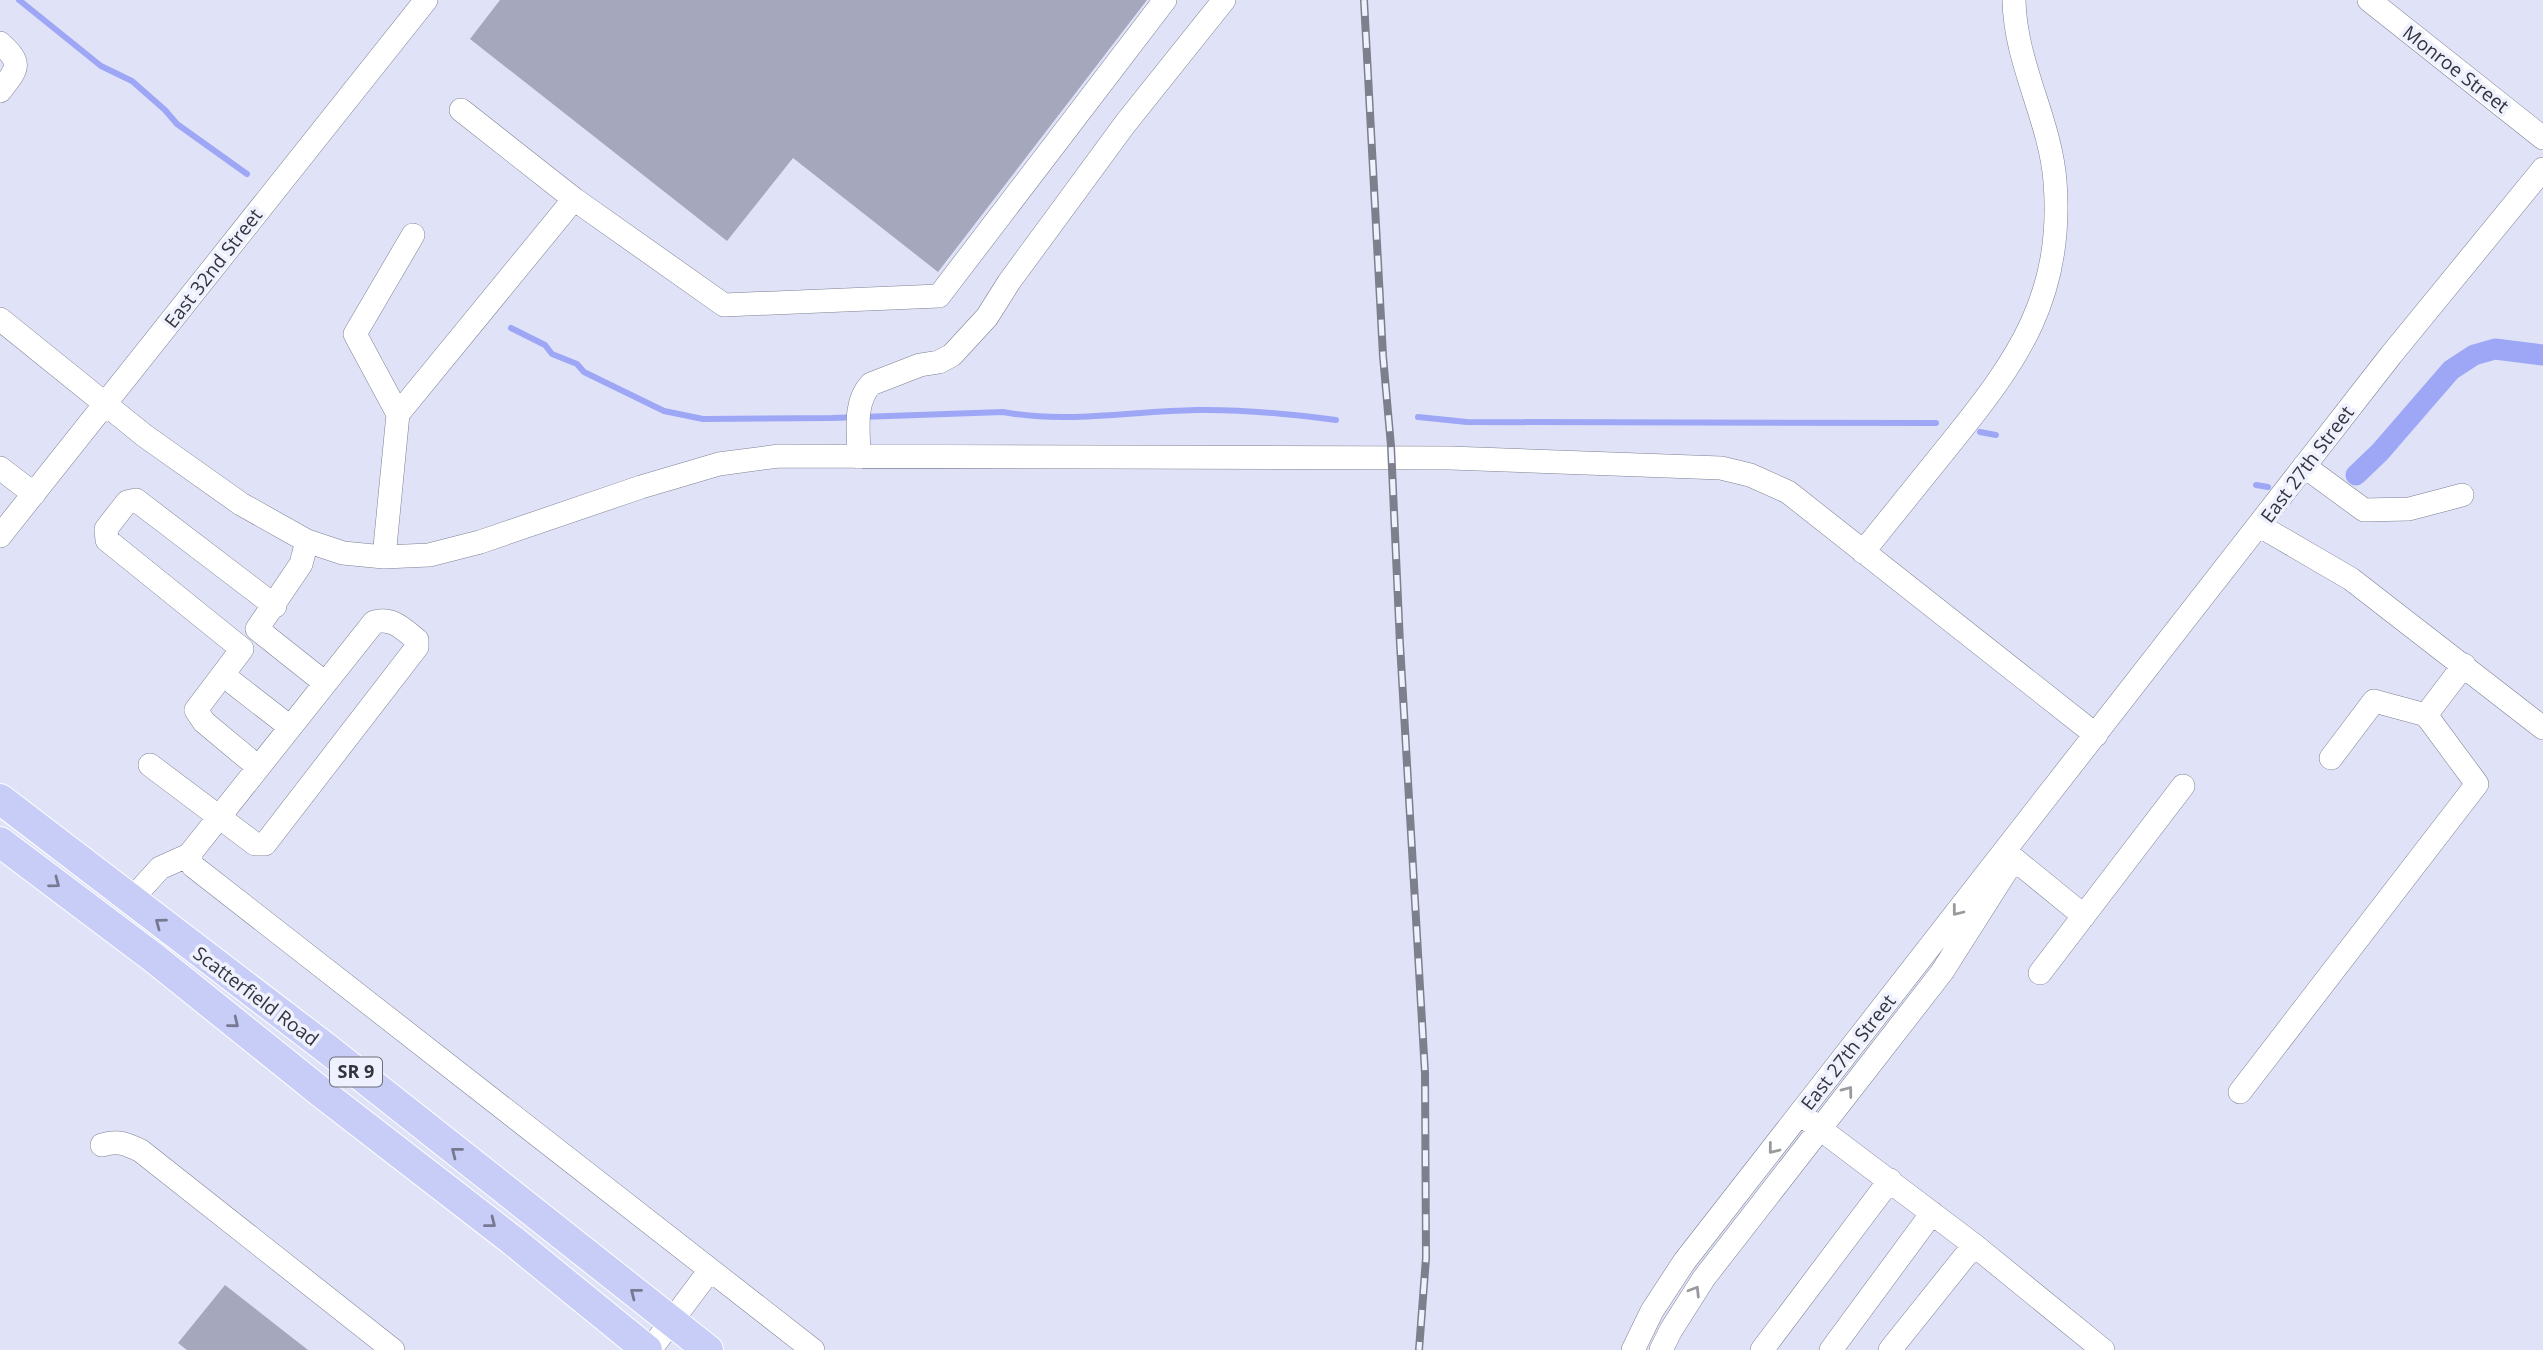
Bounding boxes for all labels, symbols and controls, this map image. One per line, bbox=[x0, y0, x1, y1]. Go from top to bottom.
street label: Monroe Street bbox=[2398, 19, 2515, 119]
street label: East 32nd Street bbox=[158, 203, 268, 333]
street label: East 27th Street bbox=[2254, 400, 2360, 528]
one-way arrow bbox=[47, 875, 59, 888]
one-way arrow bbox=[1952, 904, 1965, 916]
one-way arrow bbox=[155, 919, 168, 931]
street label: Scatterfield Road bbox=[188, 940, 324, 1052]
street label: East 27th Street bbox=[1795, 989, 1901, 1115]
one-way arrow bbox=[227, 1014, 239, 1027]
road number: SR 9 bbox=[330, 1058, 382, 1086]
one-way arrow bbox=[1840, 1086, 1853, 1098]
one-way arrow bbox=[1768, 1142, 1781, 1154]
one-way arrow bbox=[452, 1147, 464, 1160]
one-way arrow bbox=[483, 1215, 495, 1228]
one-way arrow bbox=[1687, 1286, 1700, 1299]
one-way arrow bbox=[630, 1288, 643, 1301]

